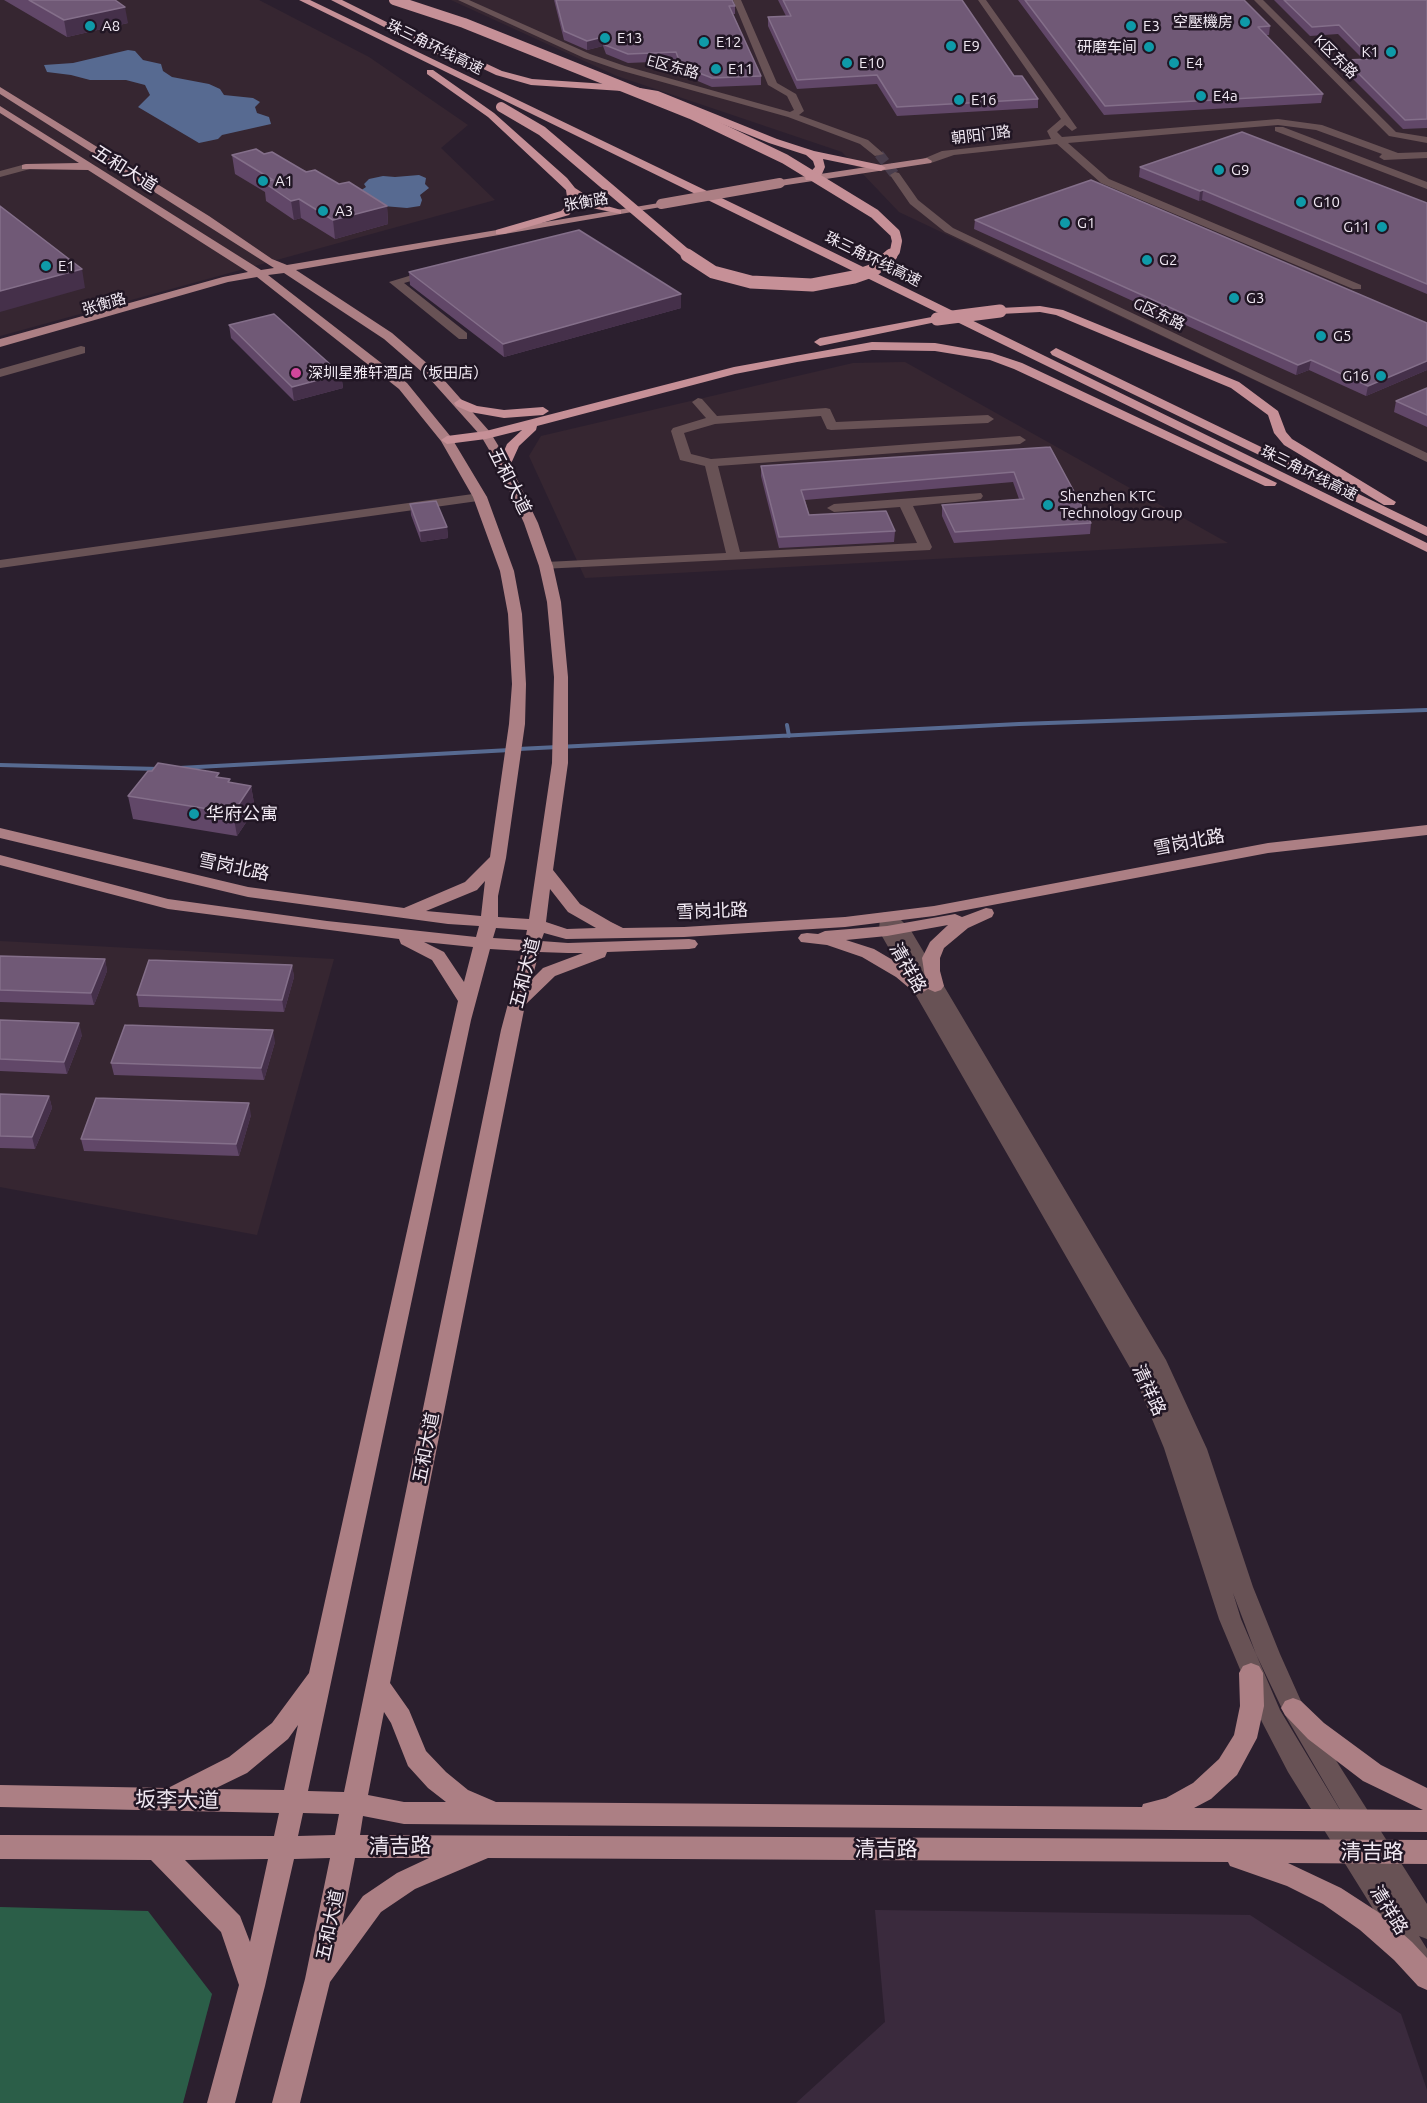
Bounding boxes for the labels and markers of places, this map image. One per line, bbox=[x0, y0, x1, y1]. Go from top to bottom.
place label: 空壓機房 bbox=[1173, 13, 1233, 31]
marker: 空壓機房 bbox=[1238, 15, 1252, 29]
place label: A8 bbox=[102, 17, 120, 35]
place label: E3 bbox=[1143, 17, 1160, 35]
marker: A8 bbox=[83, 19, 97, 33]
marker: E3 bbox=[1124, 19, 1138, 33]
place label: E13 bbox=[617, 29, 642, 47]
marker: E13 bbox=[598, 31, 612, 45]
place label: E12 bbox=[716, 33, 741, 51]
marker: E12 bbox=[697, 35, 711, 49]
place label: E9 bbox=[963, 37, 980, 55]
place label: 研磨车间 bbox=[1077, 38, 1137, 56]
marker: E9 bbox=[944, 39, 958, 53]
marker: 研磨车间 bbox=[1142, 40, 1156, 54]
place label: K1 bbox=[1361, 43, 1379, 61]
marker: K1 bbox=[1384, 45, 1398, 59]
place label: E10 bbox=[859, 54, 884, 72]
place label: E4 bbox=[1186, 54, 1203, 72]
marker: E10 bbox=[840, 56, 854, 70]
marker: E4 bbox=[1167, 56, 1181, 70]
place label: E11 bbox=[728, 60, 753, 78]
marker: E11 bbox=[709, 62, 723, 76]
place label: E4a bbox=[1213, 87, 1238, 105]
marker: E4a bbox=[1194, 89, 1208, 103]
place label: E16 bbox=[971, 91, 996, 109]
marker: E16 bbox=[952, 93, 966, 107]
place label: G9 bbox=[1231, 161, 1249, 179]
marker: G9 bbox=[1212, 163, 1226, 177]
place label: A1 bbox=[275, 172, 293, 190]
marker: A1 bbox=[256, 174, 270, 188]
place label: G10 bbox=[1313, 193, 1340, 211]
marker: G10 bbox=[1294, 195, 1308, 209]
place label: A3 bbox=[335, 202, 353, 220]
marker: A3 bbox=[316, 204, 330, 218]
place label: G1 bbox=[1077, 214, 1095, 232]
marker: G1 bbox=[1058, 216, 1072, 230]
place label: G11 bbox=[1343, 218, 1370, 236]
marker: G11 bbox=[1375, 220, 1389, 234]
place label: G2 bbox=[1159, 251, 1177, 269]
marker: G2 bbox=[1140, 253, 1154, 267]
place label: E1 bbox=[58, 257, 75, 275]
marker: E1 bbox=[39, 259, 53, 273]
place label: G3 bbox=[1246, 289, 1264, 307]
marker: G3 bbox=[1227, 291, 1241, 305]
place label: G5 bbox=[1333, 327, 1351, 345]
marker: G5 bbox=[1314, 329, 1328, 343]
place label: 深圳星雅轩酒店（坂田店） bbox=[308, 364, 488, 382]
marker: 深圳星雅轩酒店（坂田店） bbox=[289, 366, 303, 380]
place label: G16 bbox=[1342, 367, 1369, 385]
marker: G16 bbox=[1374, 369, 1388, 383]
place label: Shenzhen KTC Technology Group bbox=[1060, 487, 1182, 522]
marker: Shenzhen KTC Technology Group bbox=[1041, 498, 1055, 512]
place label: 华府公寓 bbox=[206, 803, 278, 825]
marker: 华府公寓 bbox=[187, 807, 201, 821]

